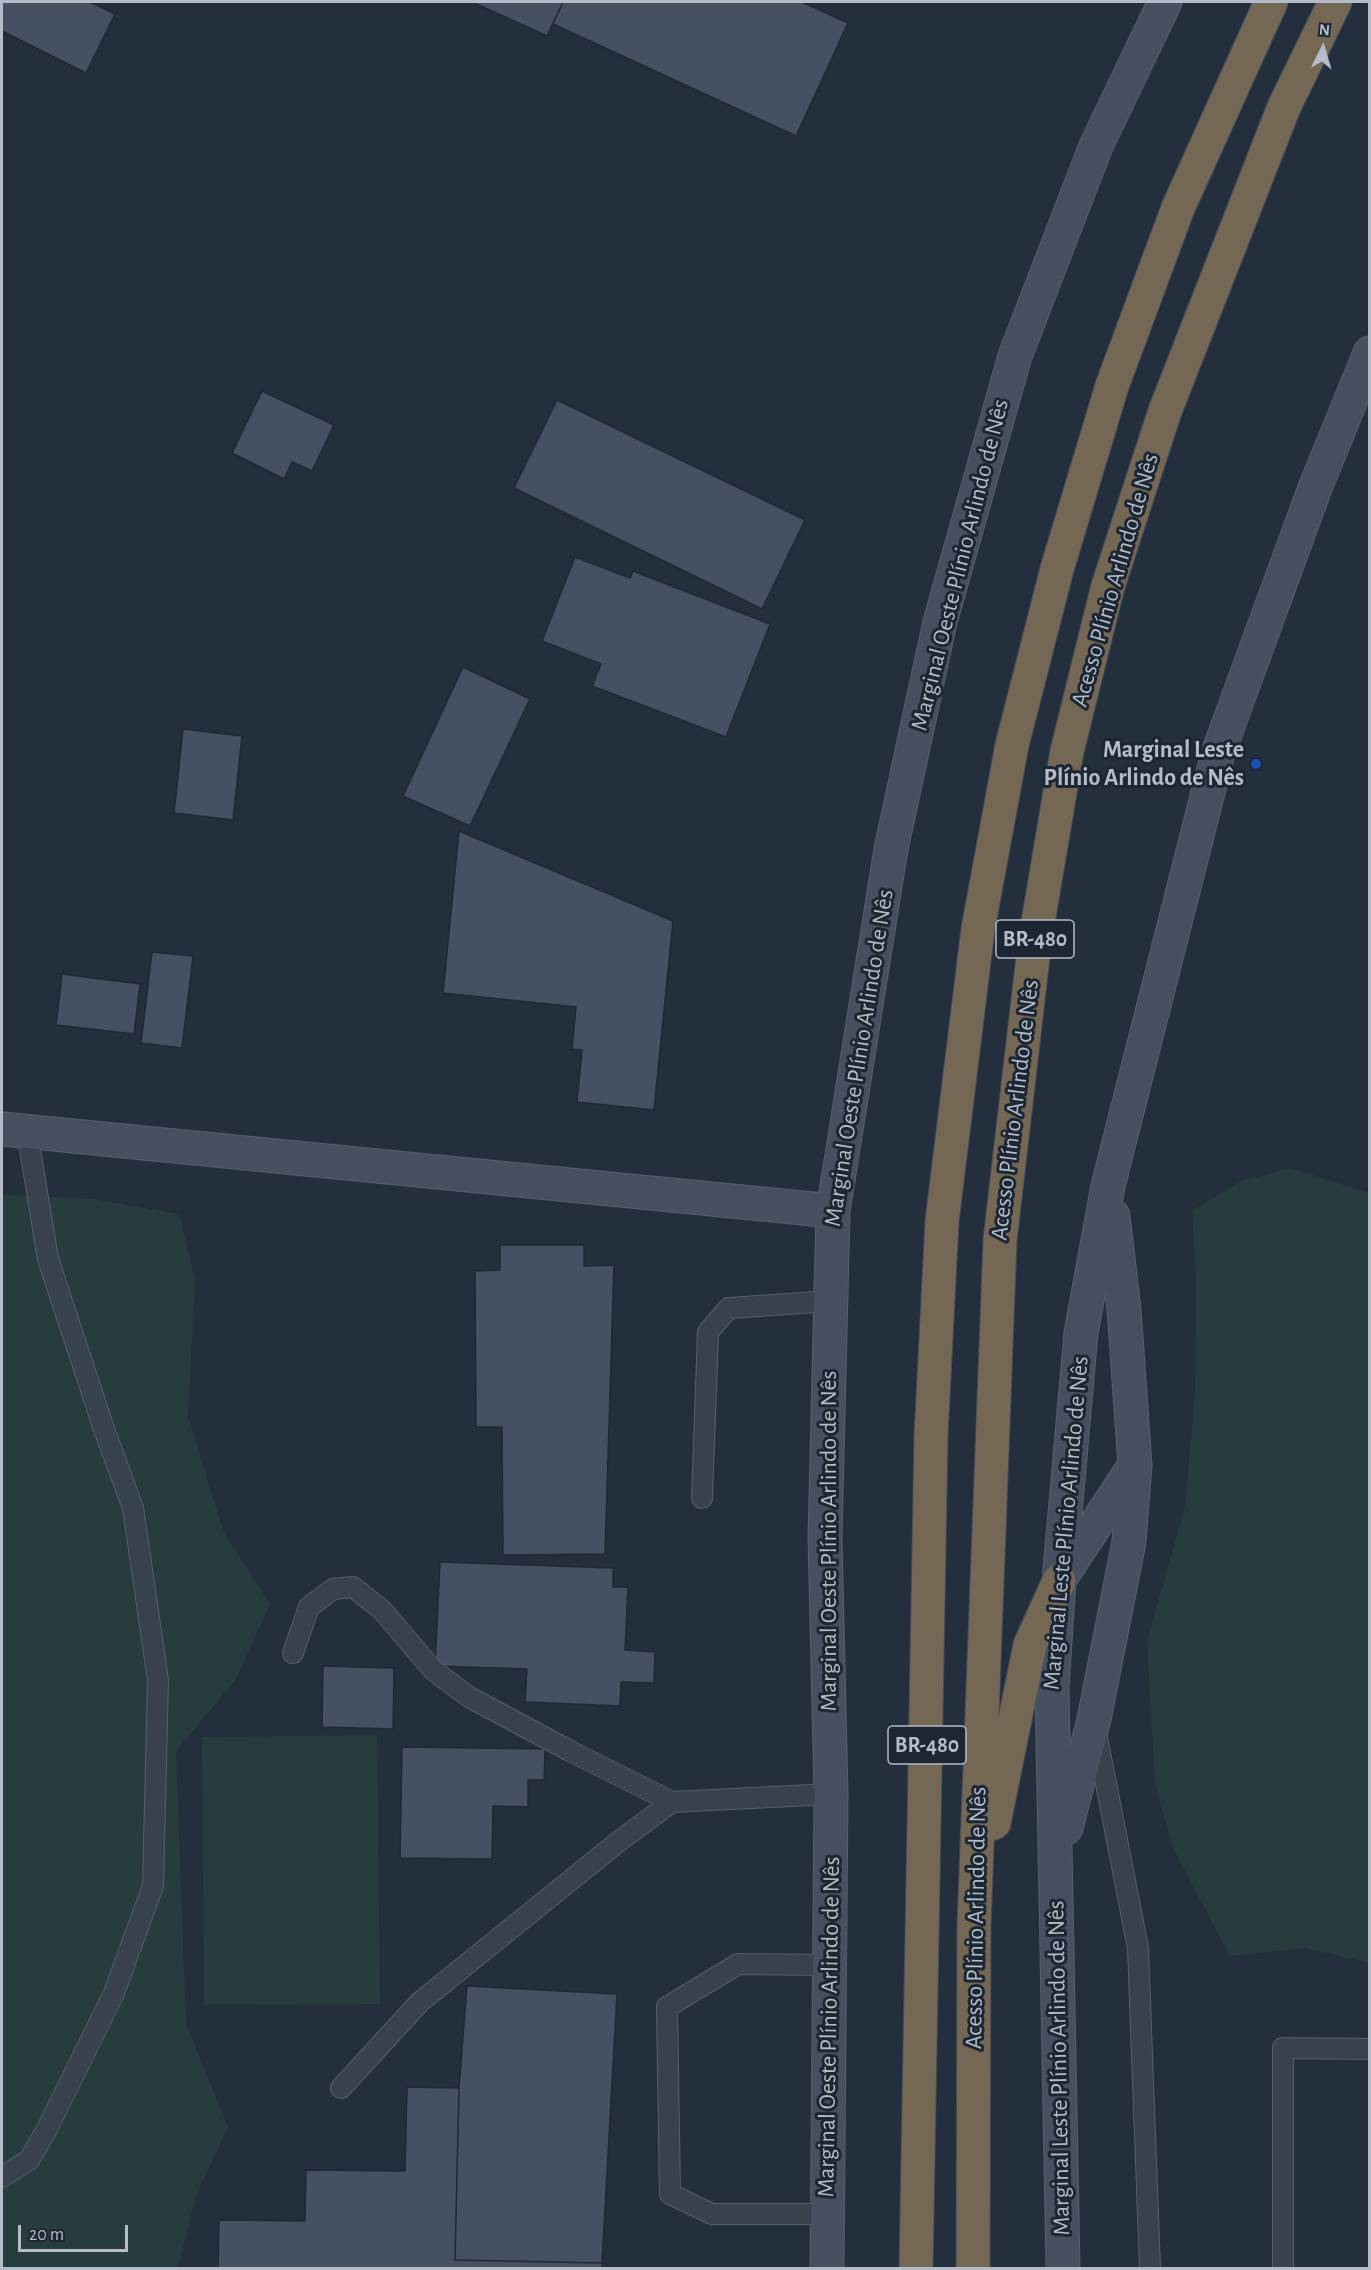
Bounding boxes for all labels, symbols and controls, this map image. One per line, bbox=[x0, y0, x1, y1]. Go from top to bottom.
north arrow bbox=[1293, 18, 1353, 78]
text: N bbox=[1318, 22, 1331, 39]
street label: Marginal Oeste Plínio Arlindo de Nês bbox=[905, 396, 1015, 734]
street label: Acesso Plínio Arlindo de Nês bbox=[1065, 450, 1165, 710]
place label: Marginal Leste Plínio Arlindo de Nês bbox=[1044, 736, 1244, 792]
marker: Marginal Leste Plínio Arlindo de Nês bbox=[1249, 757, 1263, 771]
street label: Marginal Oeste Plínio Arlindo de Nês bbox=[818, 887, 900, 1229]
road number: BR-480 bbox=[996, 920, 1074, 958]
street label: Acesso Plínio Arlindo de Nês bbox=[985, 978, 1045, 1242]
street label: Marginal Leste Plínio Arlindo de Nês bbox=[1037, 1355, 1095, 1691]
street label: Marginal Oeste Plínio Arlindo de Nês bbox=[815, 1371, 843, 1711]
road number: BR-480 bbox=[888, 1726, 966, 1764]
street label: Acesso Plínio Arlindo de Nês bbox=[959, 1787, 993, 2049]
street label: Marginal Oeste Plínio Arlindo de Nês bbox=[812, 1856, 846, 2198]
street label: Marginal Leste Plínio Arlindo de Nês bbox=[1042, 1900, 1076, 2236]
scale bar bbox=[21, 2213, 130, 2251]
text: 20 m bbox=[29, 2226, 64, 2244]

